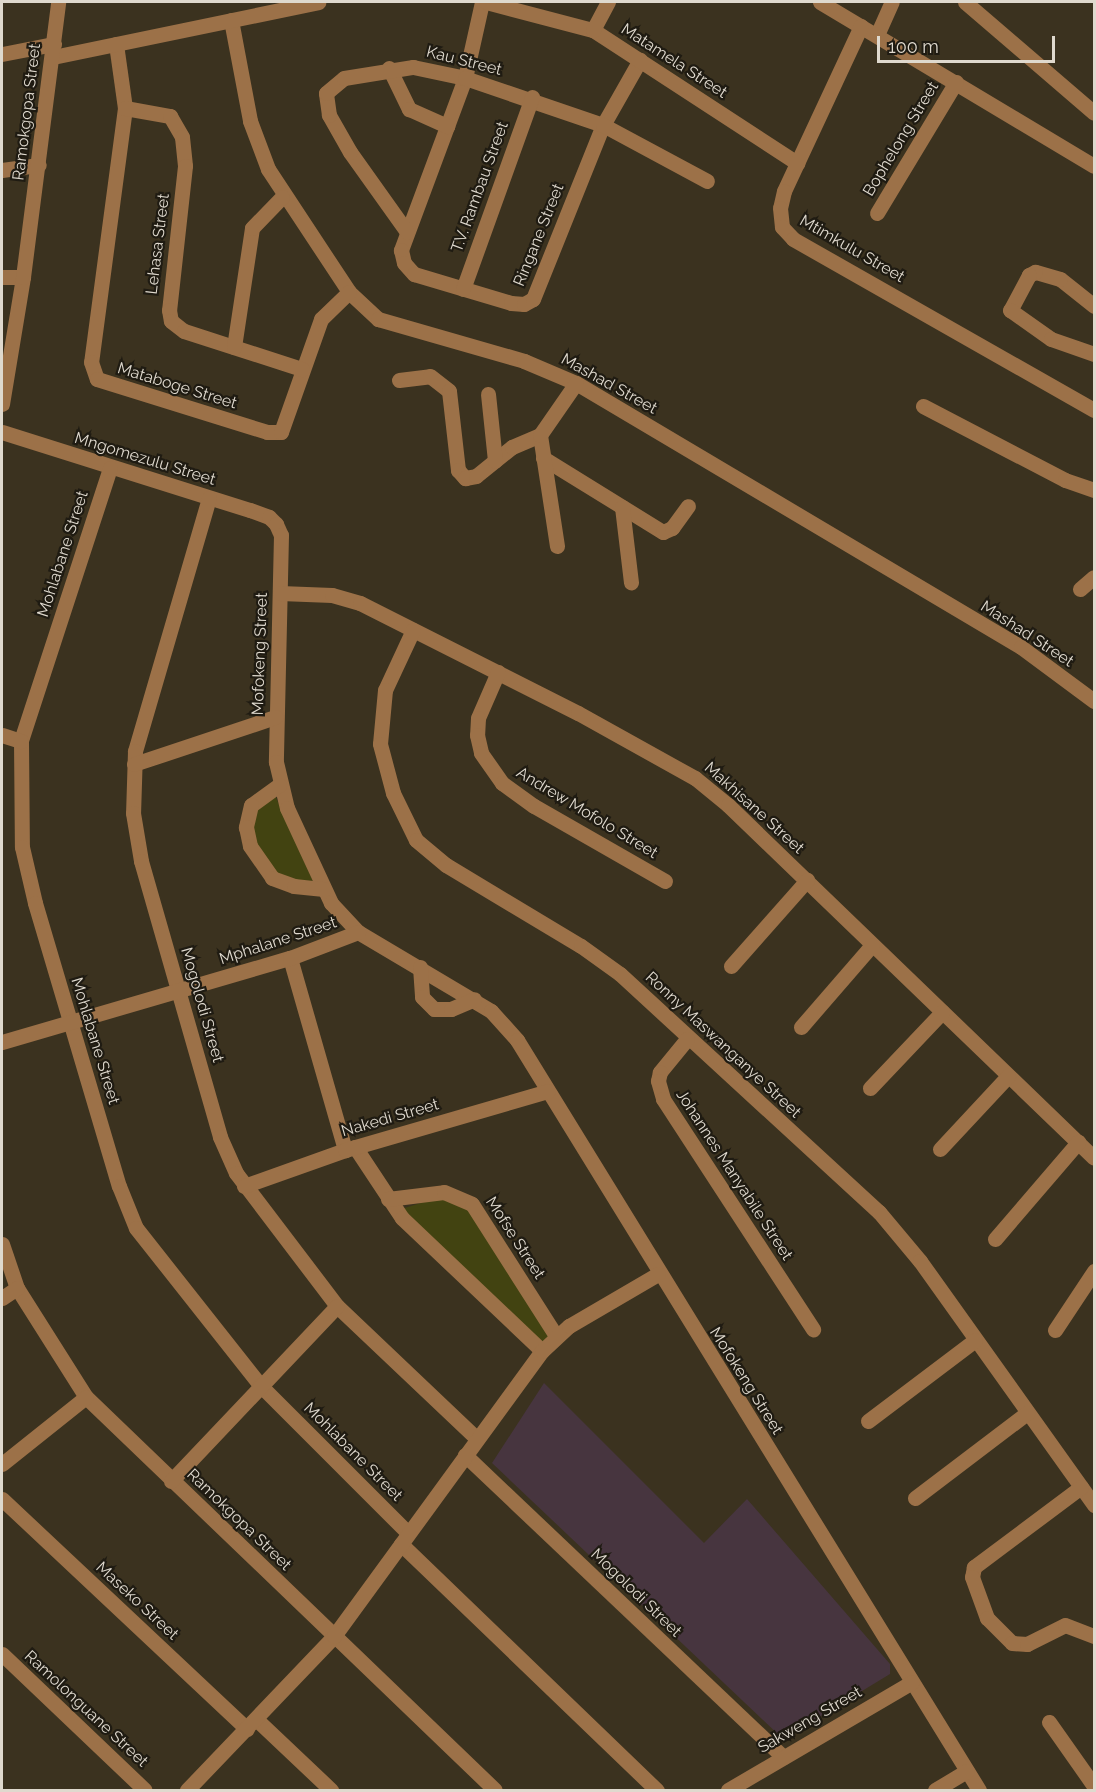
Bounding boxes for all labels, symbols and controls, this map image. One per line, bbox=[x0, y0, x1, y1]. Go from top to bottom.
street label: Matamela Street bbox=[617, 20, 731, 102]
scale bar bbox=[880, 24, 1058, 62]
text: 100 m bbox=[888, 36, 939, 57]
street label: Ramokgopa Street bbox=[9, 42, 45, 182]
street label: Kau Street bbox=[424, 42, 504, 80]
street label: Bophelong Street bbox=[859, 78, 943, 200]
street label: T.V. Rambau Street bbox=[447, 119, 513, 255]
street label: Ringane Street bbox=[510, 181, 568, 289]
street label: Lehasa Street bbox=[142, 192, 174, 296]
street label: Mtimkulu Street bbox=[796, 211, 908, 287]
street label: Mashad Street bbox=[558, 350, 660, 418]
street label: Mataboge Street bbox=[115, 359, 239, 413]
street label: Mngomezulu Street bbox=[72, 428, 218, 490]
street label: Mohlabane Street bbox=[34, 488, 92, 620]
street label: Mofokeng Street bbox=[248, 592, 272, 716]
street label: Mashad Street bbox=[977, 597, 1077, 671]
street label: Makhisane Street bbox=[700, 758, 808, 858]
street label: Andrew Mofolo Street bbox=[513, 763, 661, 863]
street label: Mphalane Street bbox=[217, 913, 339, 969]
street label: Mogolodi Street bbox=[176, 945, 228, 1065]
street label: Ronny Maswanganye Street bbox=[641, 968, 805, 1122]
street label: Mohlabane Street bbox=[67, 975, 123, 1107]
street label: Johannes Manyabile Street bbox=[672, 1086, 796, 1264]
street label: Nakedi Street bbox=[339, 1095, 441, 1141]
street label: Mofse Street bbox=[481, 1193, 549, 1283]
street label: Mofokeng Street bbox=[705, 1324, 787, 1438]
street label: Mohlabane Street bbox=[300, 1399, 406, 1505]
street label: Ramokgopa Street bbox=[183, 1465, 295, 1575]
street label: Mogolodi Street bbox=[587, 1545, 685, 1641]
street label: Maseko Street bbox=[92, 1558, 182, 1644]
street label: Ramolonguane Street bbox=[20, 1647, 152, 1771]
street label: Sakweng Street bbox=[755, 1683, 865, 1757]

